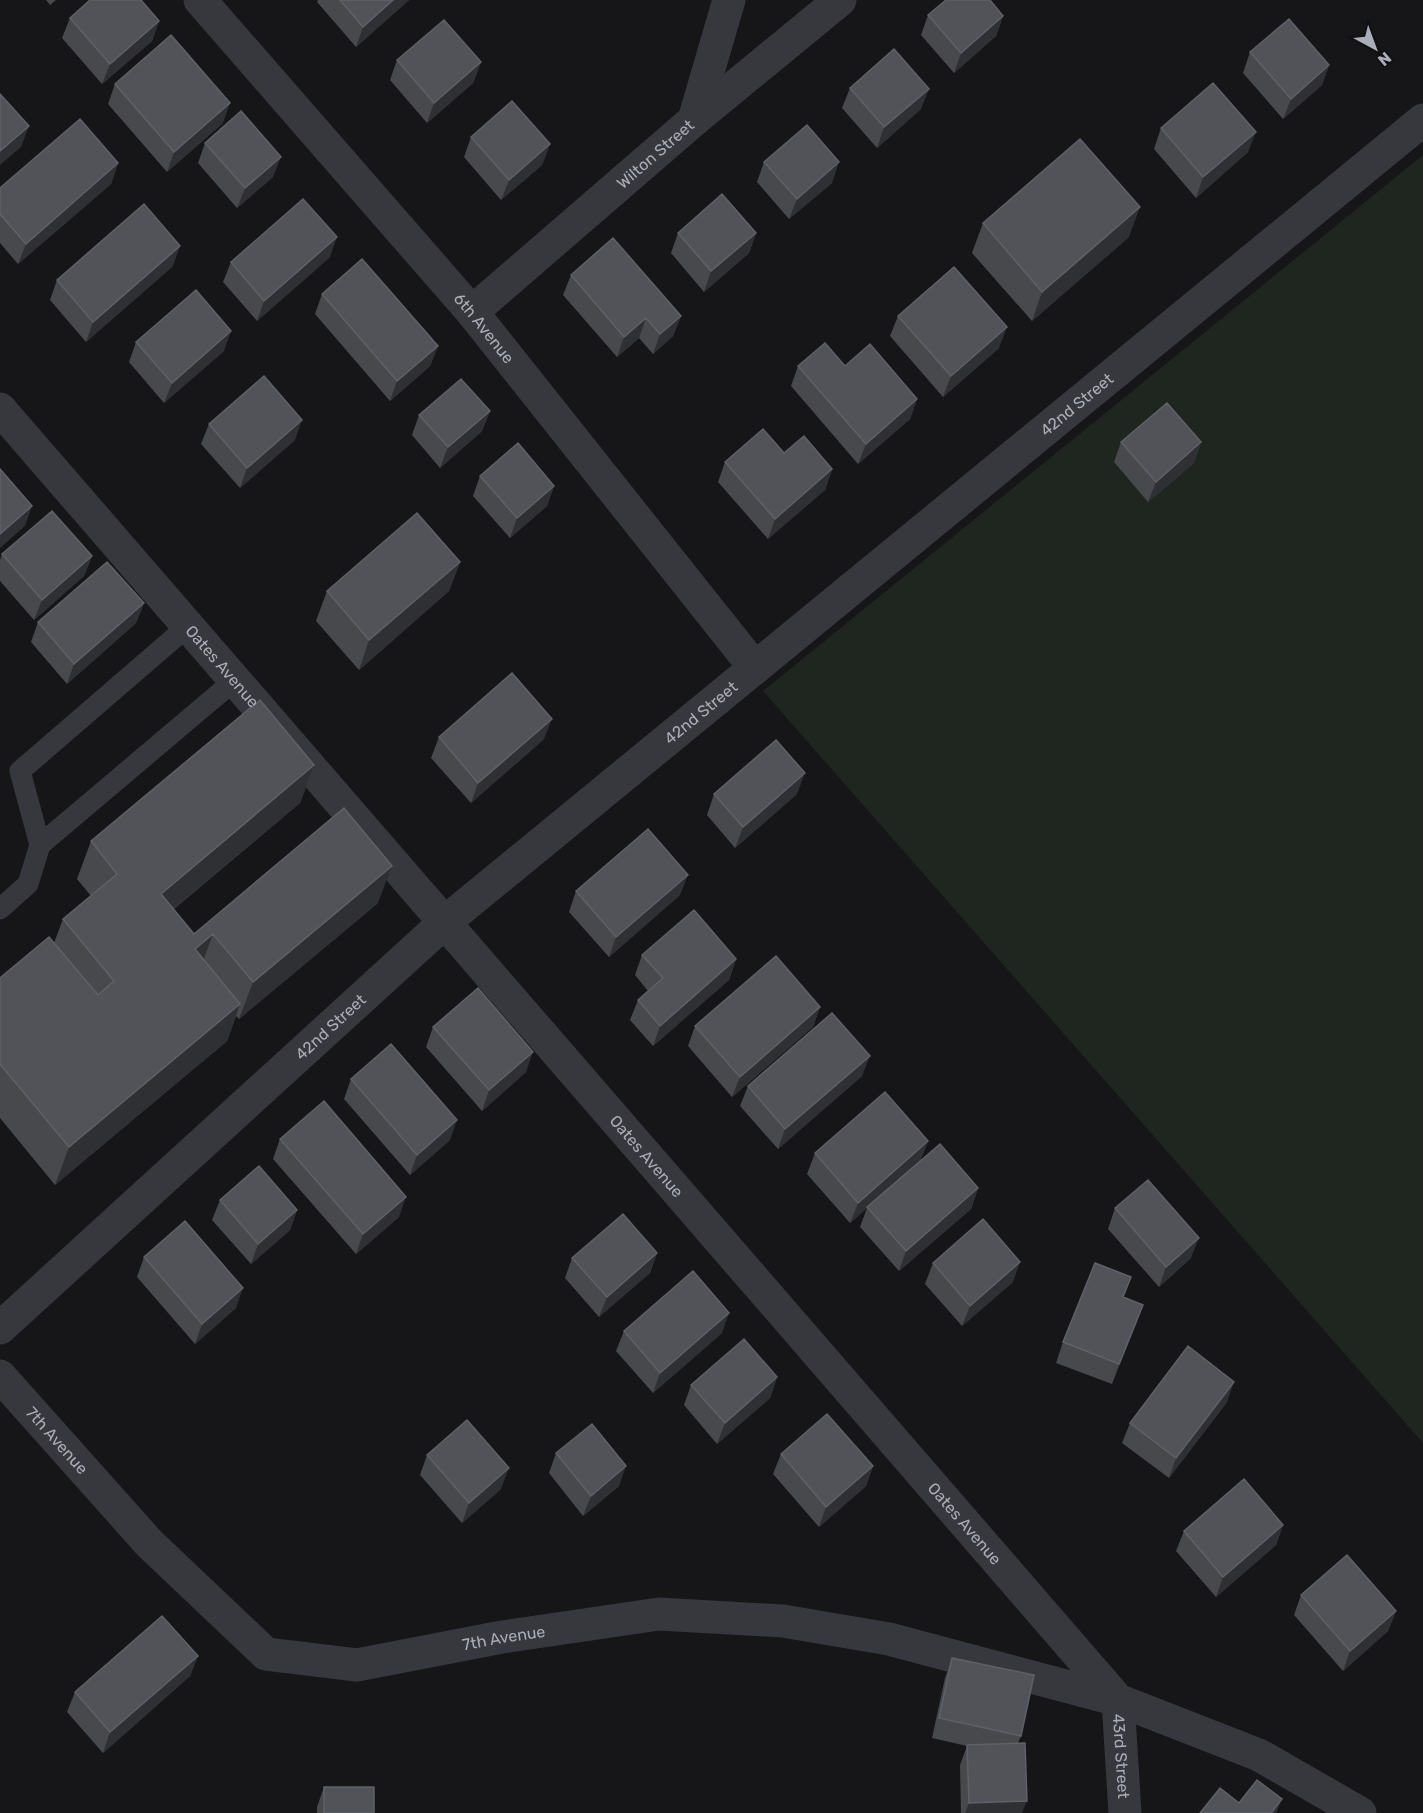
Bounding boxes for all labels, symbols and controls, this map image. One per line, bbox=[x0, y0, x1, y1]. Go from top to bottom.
north arrow bbox=[1345, 18, 1405, 78]
text: N bbox=[1374, 48, 1395, 70]
street label: Wilton Street bbox=[613, 115, 698, 193]
street label: 6th Avenue bbox=[450, 289, 518, 367]
street label: 42nd Street bbox=[1036, 369, 1117, 440]
street label: Oates Avenue bbox=[181, 621, 263, 711]
street label: 42nd Street bbox=[661, 677, 741, 748]
street label: 42nd Street bbox=[291, 990, 370, 1064]
street label: Oates Avenue bbox=[606, 1111, 687, 1201]
street label: 7th Avenue bbox=[22, 1403, 92, 1478]
street label: Oates Avenue bbox=[924, 1479, 1005, 1569]
street label: 7th Avenue bbox=[461, 1622, 547, 1654]
street label: 43rd Street bbox=[1109, 1713, 1133, 1799]

